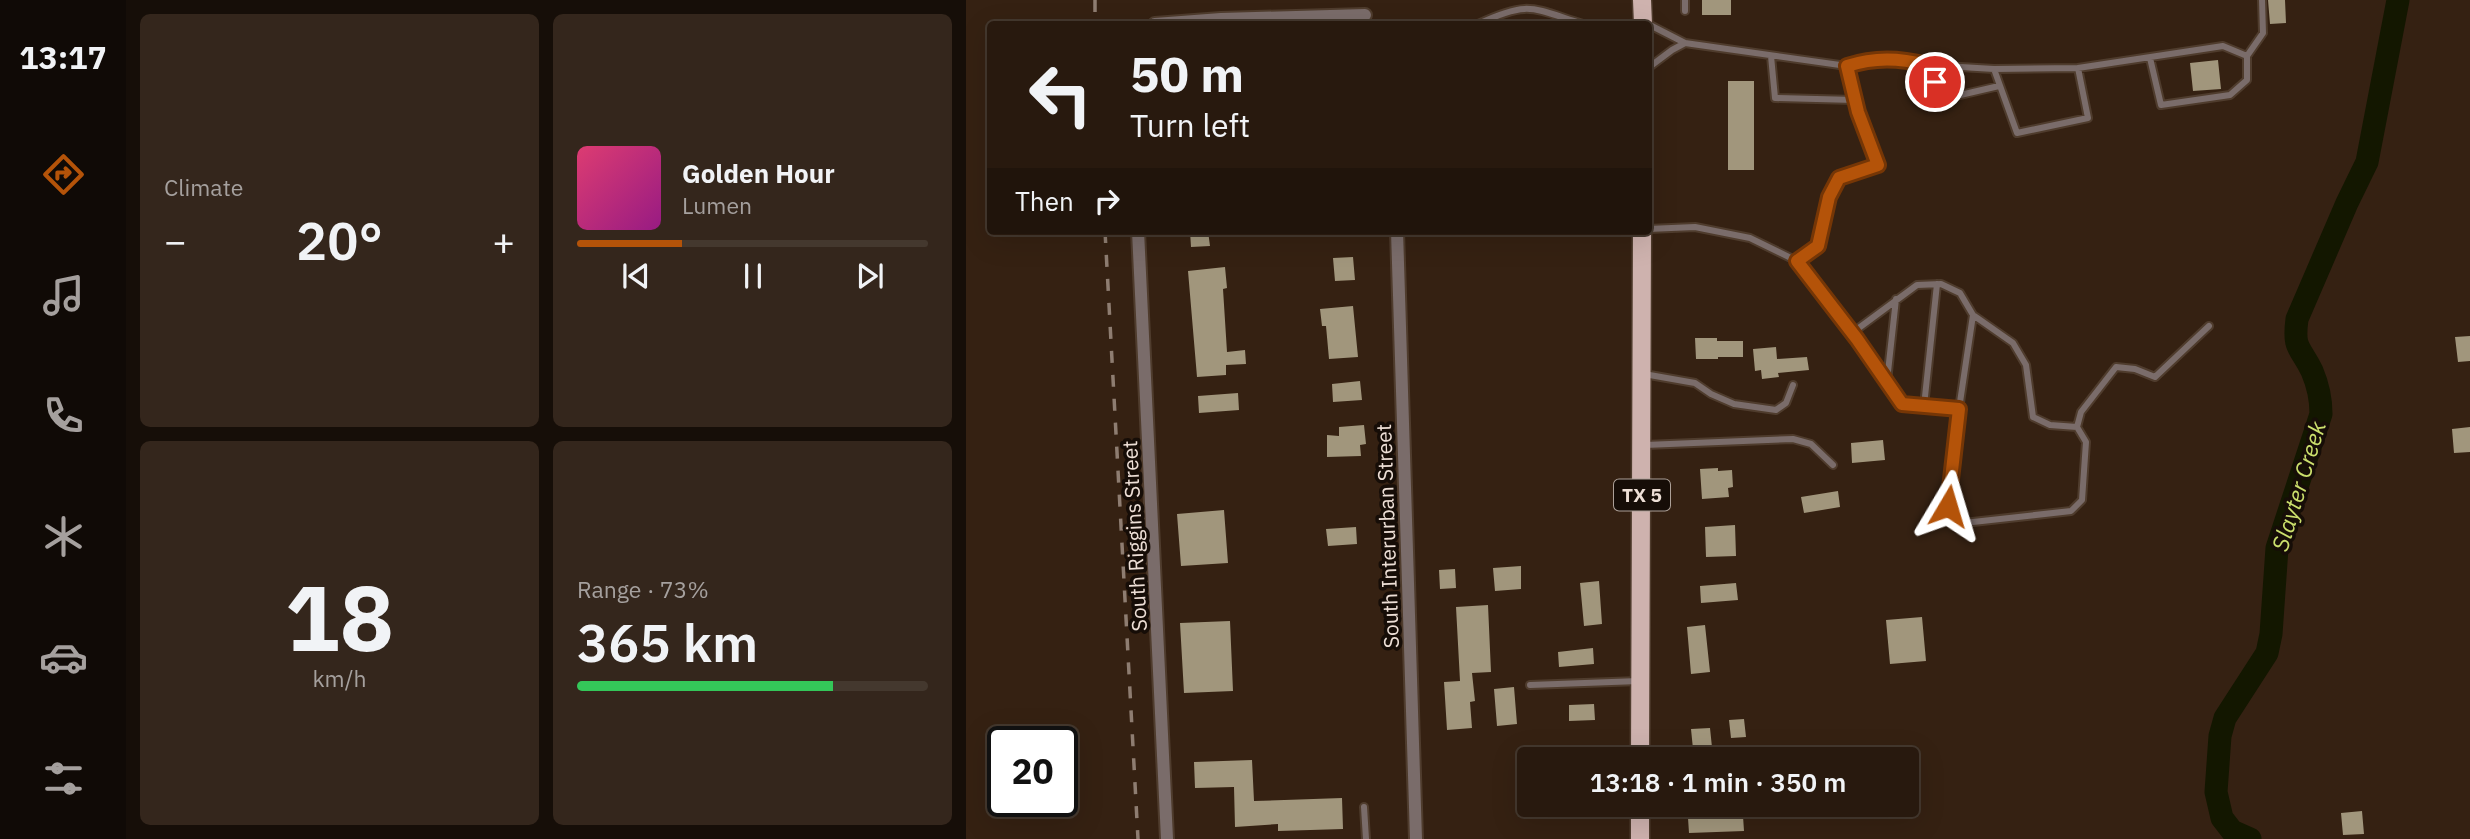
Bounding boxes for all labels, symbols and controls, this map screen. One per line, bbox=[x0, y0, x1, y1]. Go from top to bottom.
text: 13:17 bbox=[19, 36, 107, 78]
text: 50 m bbox=[1130, 42, 1244, 105]
icon: left bbox=[1015, 49, 1106, 140]
pin bbox=[1905, 52, 1965, 112]
icon: arrive bbox=[1916, 63, 1954, 101]
text: Turn left bbox=[1130, 104, 1250, 146]
icon: directions bbox=[39, 150, 88, 199]
text: Golden Hour bbox=[682, 156, 835, 190]
text: Climate bbox=[164, 172, 243, 202]
icon: right bbox=[1088, 182, 1126, 220]
text: Then bbox=[1015, 184, 1074, 218]
text: Lumen bbox=[682, 190, 752, 220]
text: 20° bbox=[296, 207, 383, 274]
text: − bbox=[164, 216, 187, 265]
text: + bbox=[492, 216, 515, 265]
icon: previous bbox=[617, 257, 655, 295]
icon: pause bbox=[734, 257, 772, 295]
icon: next bbox=[851, 257, 889, 295]
icon: music bbox=[39, 271, 88, 320]
icon: phone bbox=[39, 391, 88, 440]
water label: Slayter Creek bbox=[2264, 416, 2332, 555]
street label: South Interurban Street bbox=[1369, 423, 1405, 649]
street label: South Riggins Street bbox=[1115, 440, 1153, 632]
position arrow bbox=[1911, 469, 1985, 543]
road number: TX 5 bbox=[1614, 480, 1670, 510]
icon: climate bbox=[39, 512, 88, 561]
text: 18 bbox=[285, 558, 394, 676]
text: Range · 73% bbox=[577, 574, 709, 604]
text: 365 km bbox=[577, 609, 758, 676]
icon: car bbox=[39, 633, 88, 682]
text: km/h bbox=[312, 663, 367, 693]
speed limit sign: 20 bbox=[987, 726, 1078, 817]
icon: filters bbox=[39, 754, 88, 803]
text: 13:18 · 1 min · 350 m bbox=[1590, 765, 1846, 799]

